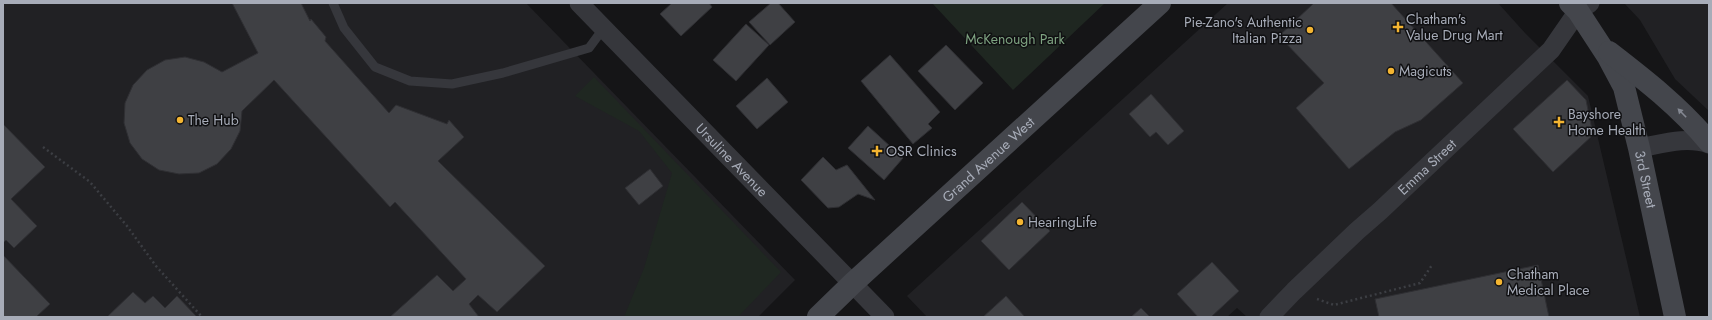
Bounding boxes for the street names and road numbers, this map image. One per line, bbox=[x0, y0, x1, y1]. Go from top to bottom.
street label: Grand Avenue West bbox=[938, 112, 1039, 207]
street label: Ursuline Avenue bbox=[691, 119, 772, 201]
street label: Emma Street bbox=[1393, 134, 1461, 199]
street label: 3rd Street bbox=[1630, 149, 1662, 210]

